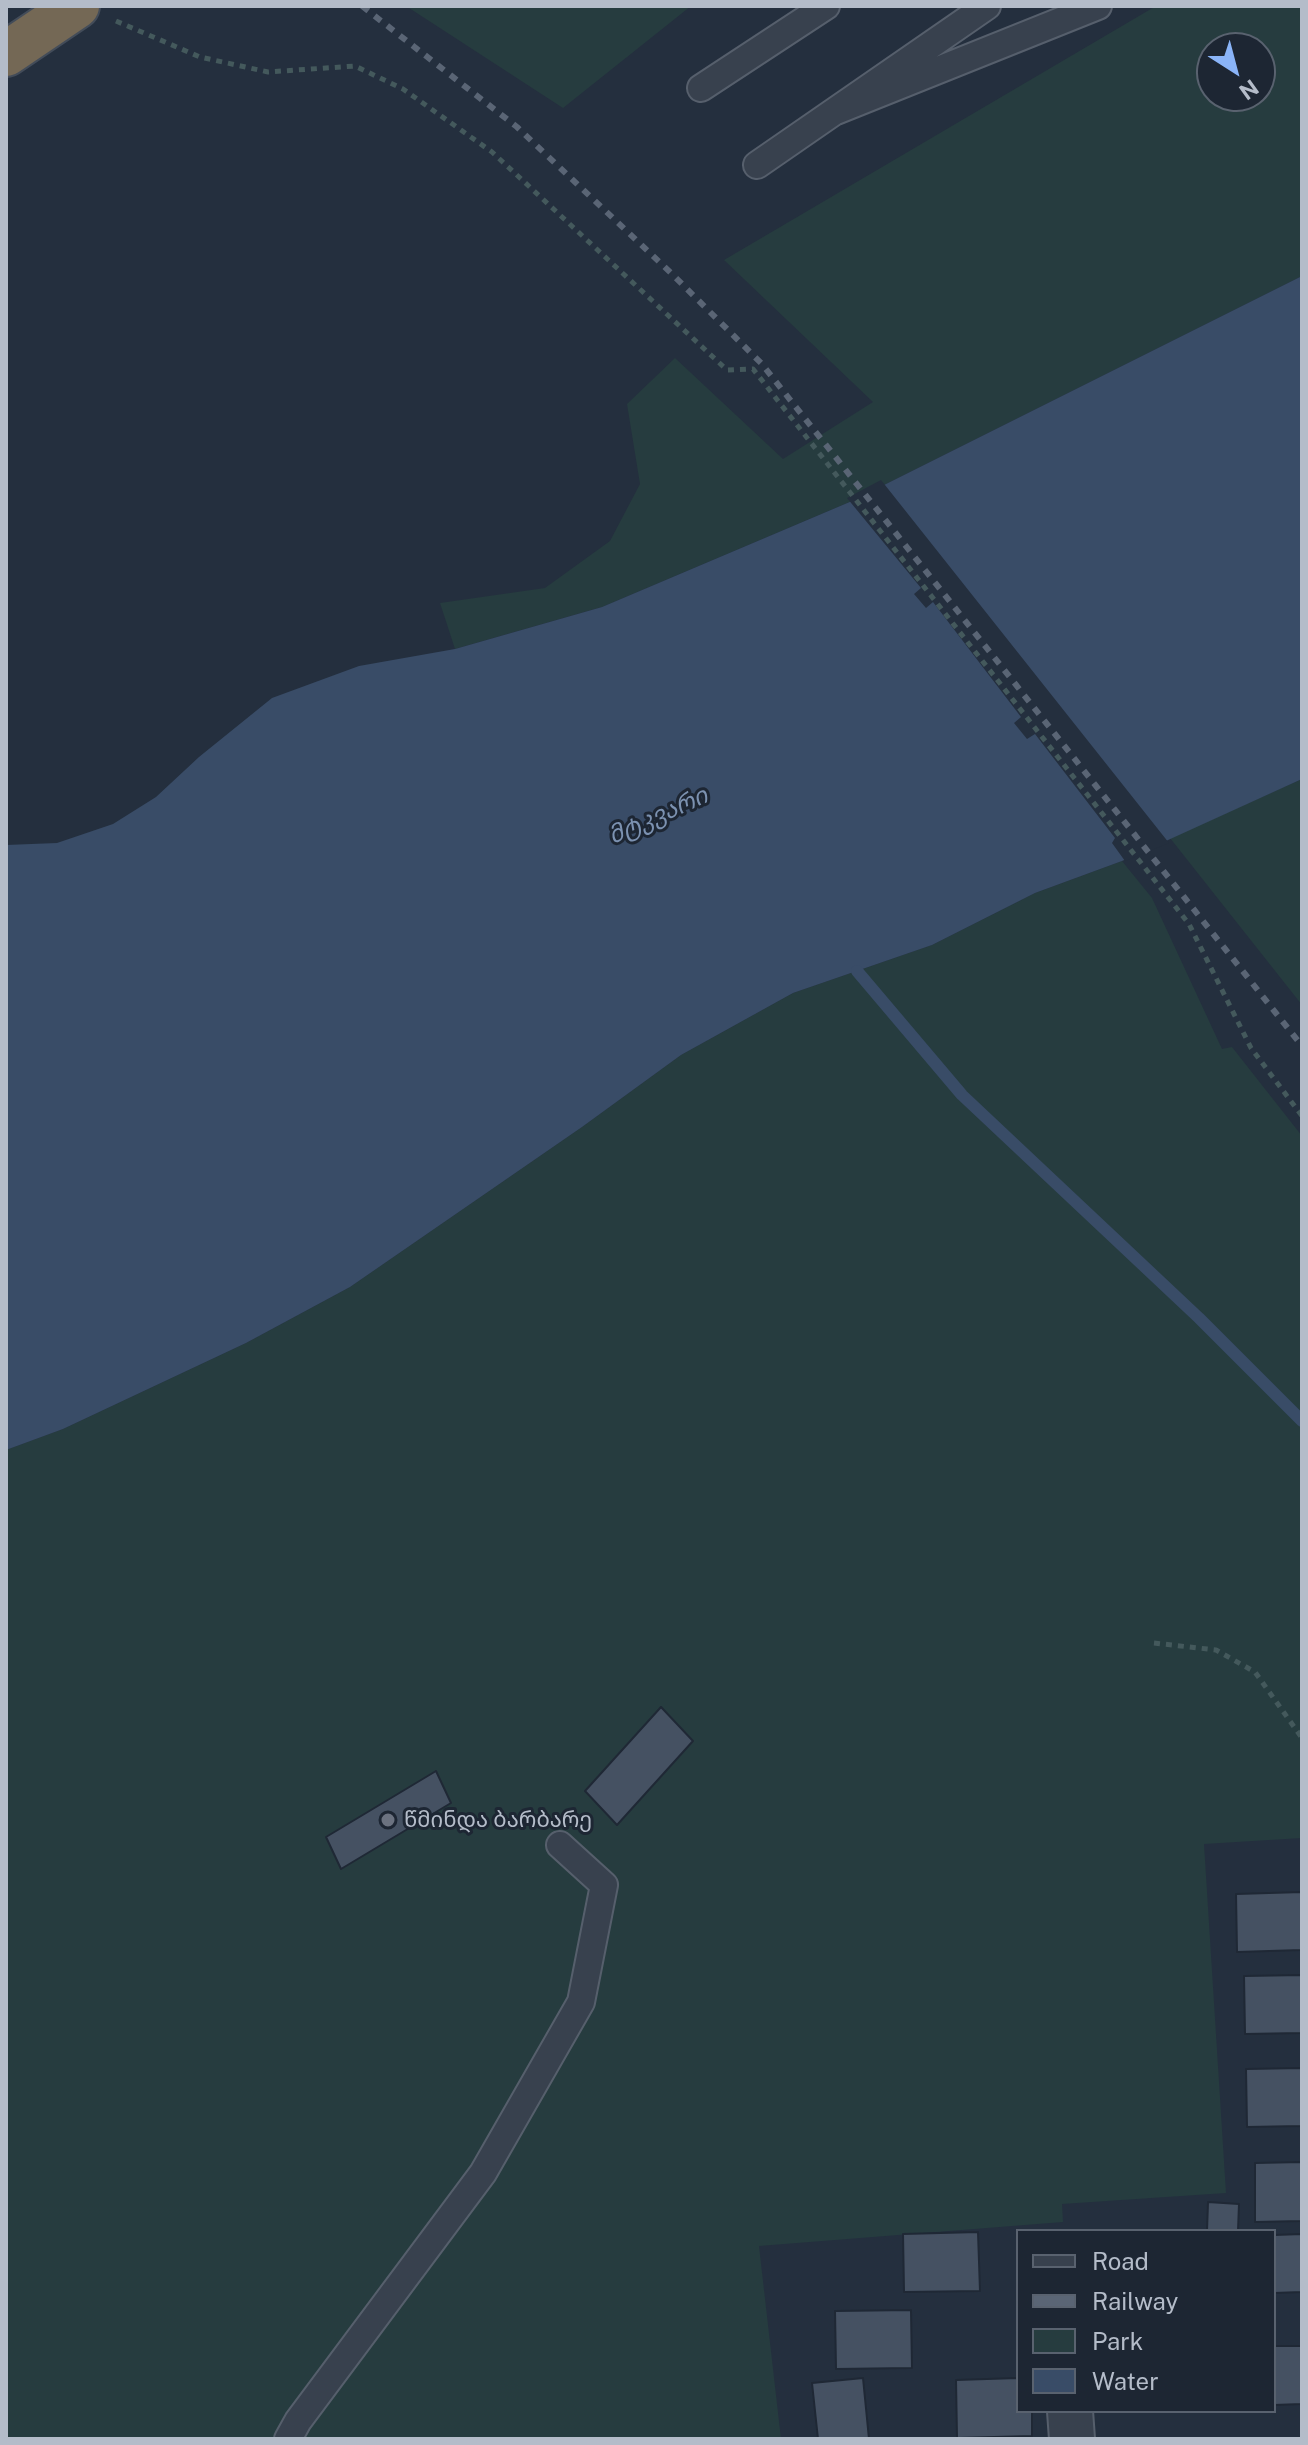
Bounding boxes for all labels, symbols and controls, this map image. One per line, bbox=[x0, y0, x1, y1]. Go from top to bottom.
north arrow bbox=[1196, 32, 1276, 112]
text: N bbox=[1234, 74, 1264, 105]
water label: მტკვარი bbox=[604, 781, 712, 851]
place label: წმინდა ბარბარე bbox=[404, 1807, 592, 1833]
marker: წმინდა ბარბარე bbox=[379, 1811, 397, 1829]
legend bbox=[1016, 2229, 1276, 2413]
text: Road bbox=[1092, 2247, 1149, 2275]
text: Railway bbox=[1092, 2287, 1178, 2315]
text: Park bbox=[1092, 2327, 1143, 2355]
text: Water bbox=[1092, 2367, 1159, 2395]

